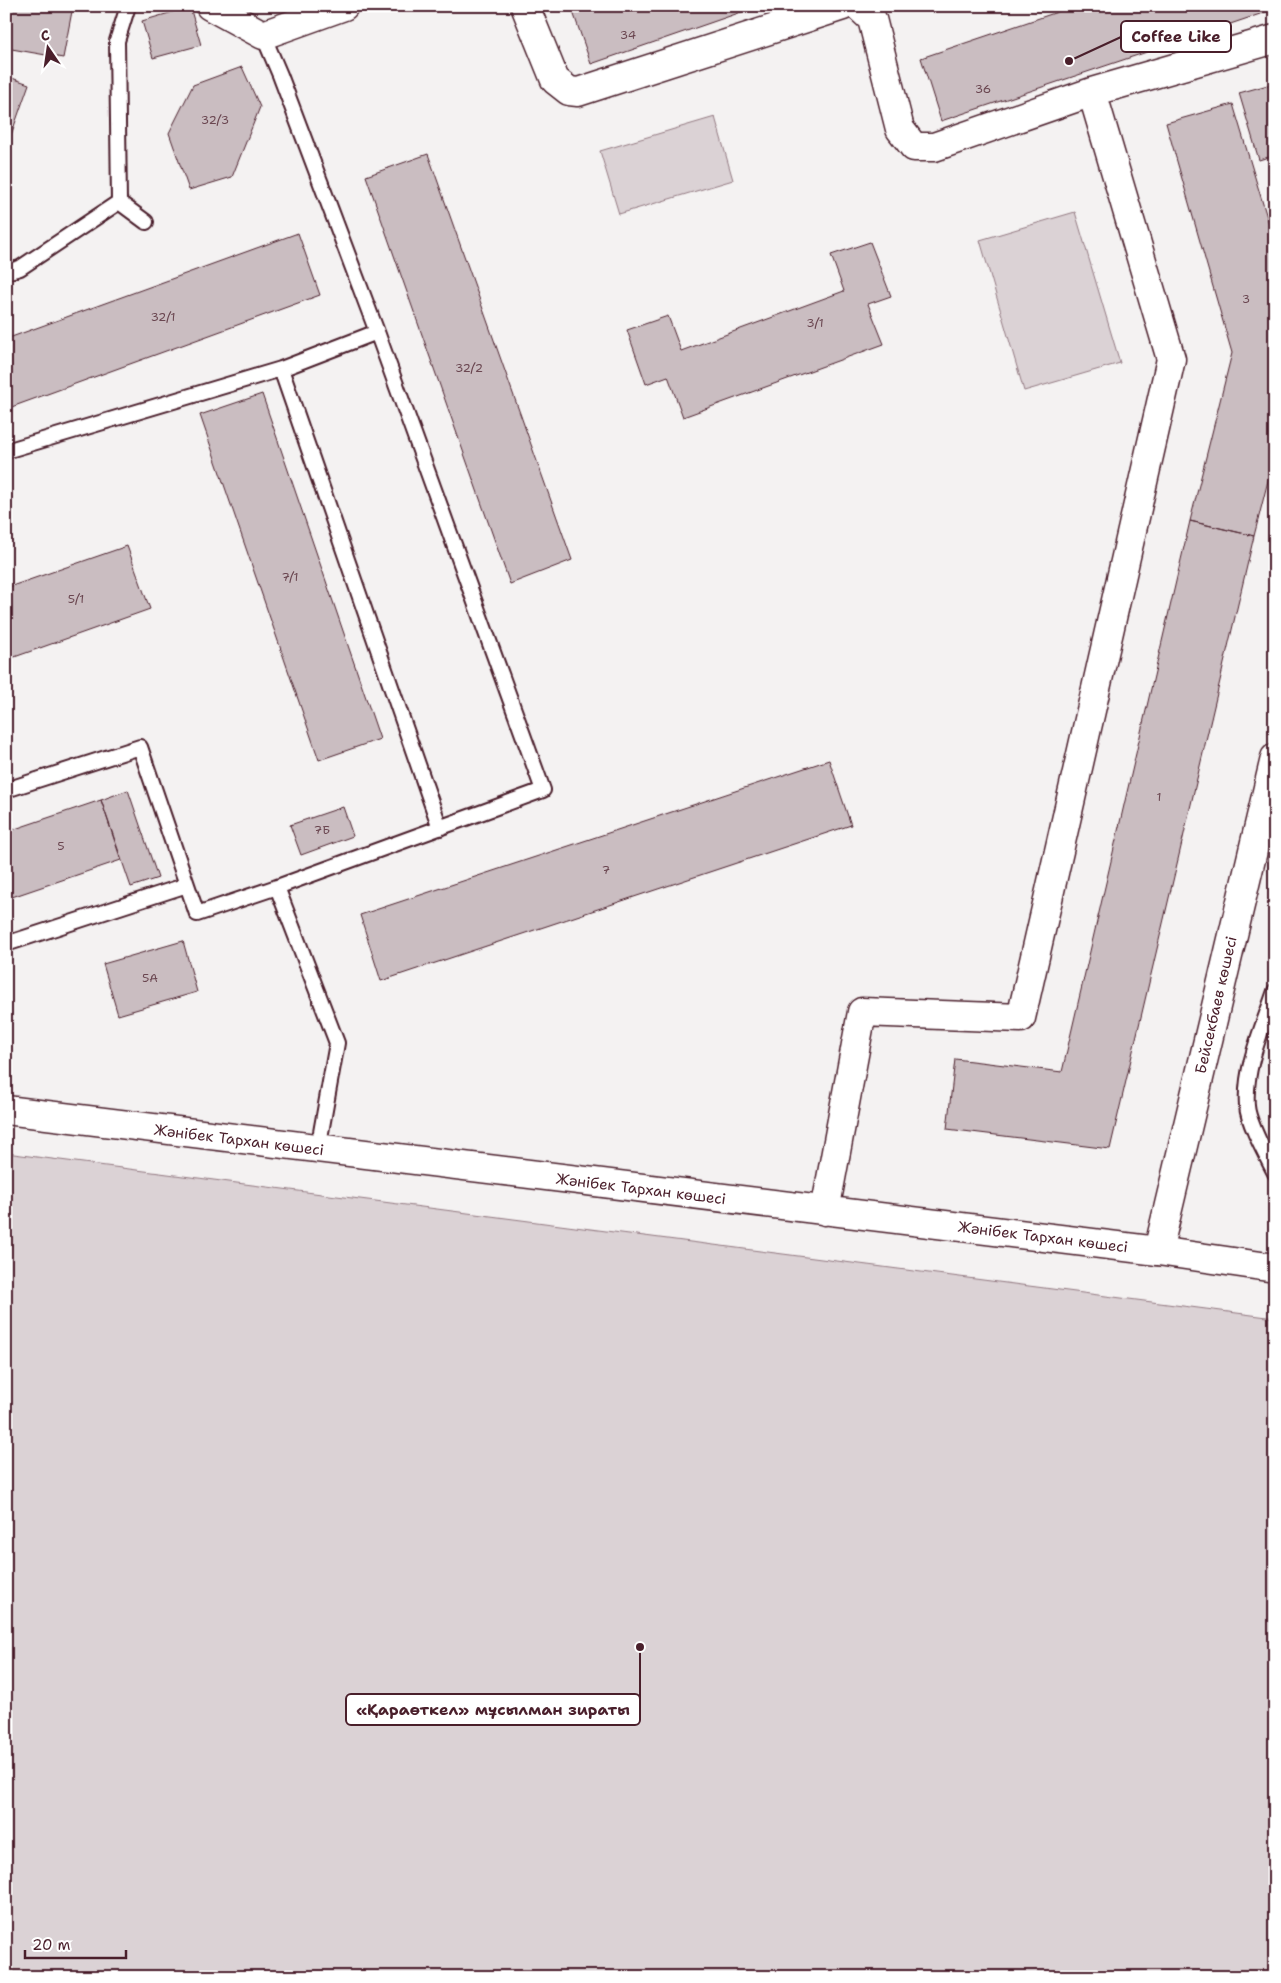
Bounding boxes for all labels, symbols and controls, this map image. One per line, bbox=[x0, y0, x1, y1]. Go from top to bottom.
callout: Coffee Like bbox=[1121, 21, 1231, 52]
north arrow bbox=[22, 22, 72, 72]
text: С bbox=[39, 26, 51, 45]
text: Coffee Like bbox=[1131, 26, 1221, 47]
house number: 34 bbox=[620, 27, 636, 43]
house number: 36 bbox=[975, 81, 991, 97]
house number: 32/3 bbox=[201, 112, 229, 128]
house number: 3 bbox=[1242, 291, 1250, 307]
house number: 32/1 bbox=[151, 309, 176, 325]
house number: 3/1 bbox=[806, 315, 824, 331]
house number: 32/2 bbox=[455, 360, 483, 376]
house number: 7/1 bbox=[281, 569, 299, 585]
house number: 5/1 bbox=[68, 591, 84, 607]
house number: 1 bbox=[1156, 789, 1162, 805]
house number: 7Б bbox=[314, 822, 330, 838]
house number: 5 bbox=[57, 838, 65, 854]
house number: 7 bbox=[602, 862, 610, 878]
street label: Бейсекбаев көшесі bbox=[1190, 934, 1242, 1076]
house number: 5А bbox=[142, 970, 158, 986]
street label: Жәнібек Тархан көшесі bbox=[153, 1120, 325, 1160]
street label: Жәнібек Тархан көшесі bbox=[555, 1169, 727, 1209]
street label: Жәнібек Тархан көшесі bbox=[957, 1217, 1129, 1257]
callout: «Қараөткел» мұсылман зираты bbox=[346, 1694, 640, 1725]
text: «Қараөткел» мұсылман зираты bbox=[356, 1699, 630, 1720]
scale bar bbox=[25, 1928, 126, 1960]
text: 20 m bbox=[32, 1935, 71, 1955]

